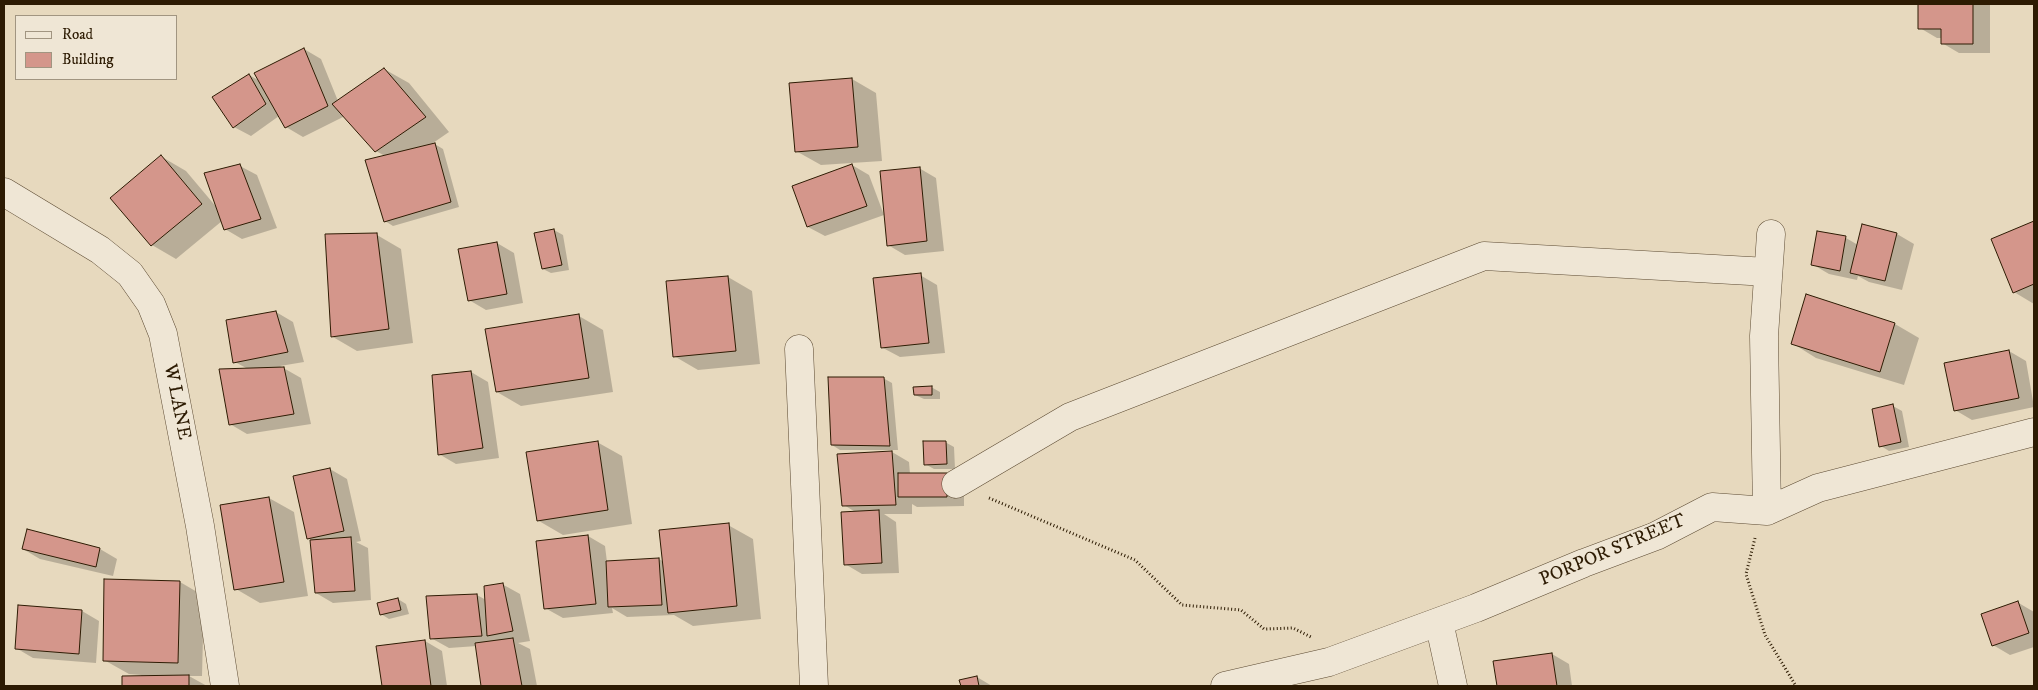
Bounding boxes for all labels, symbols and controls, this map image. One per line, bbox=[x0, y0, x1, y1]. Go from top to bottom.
legend bbox=[15, 15, 178, 80]
text: Road bbox=[62, 25, 93, 44]
text: Building bbox=[62, 50, 114, 69]
street label: W LANE bbox=[158, 362, 194, 442]
street label: PORPOR STREET bbox=[1537, 510, 1689, 592]

